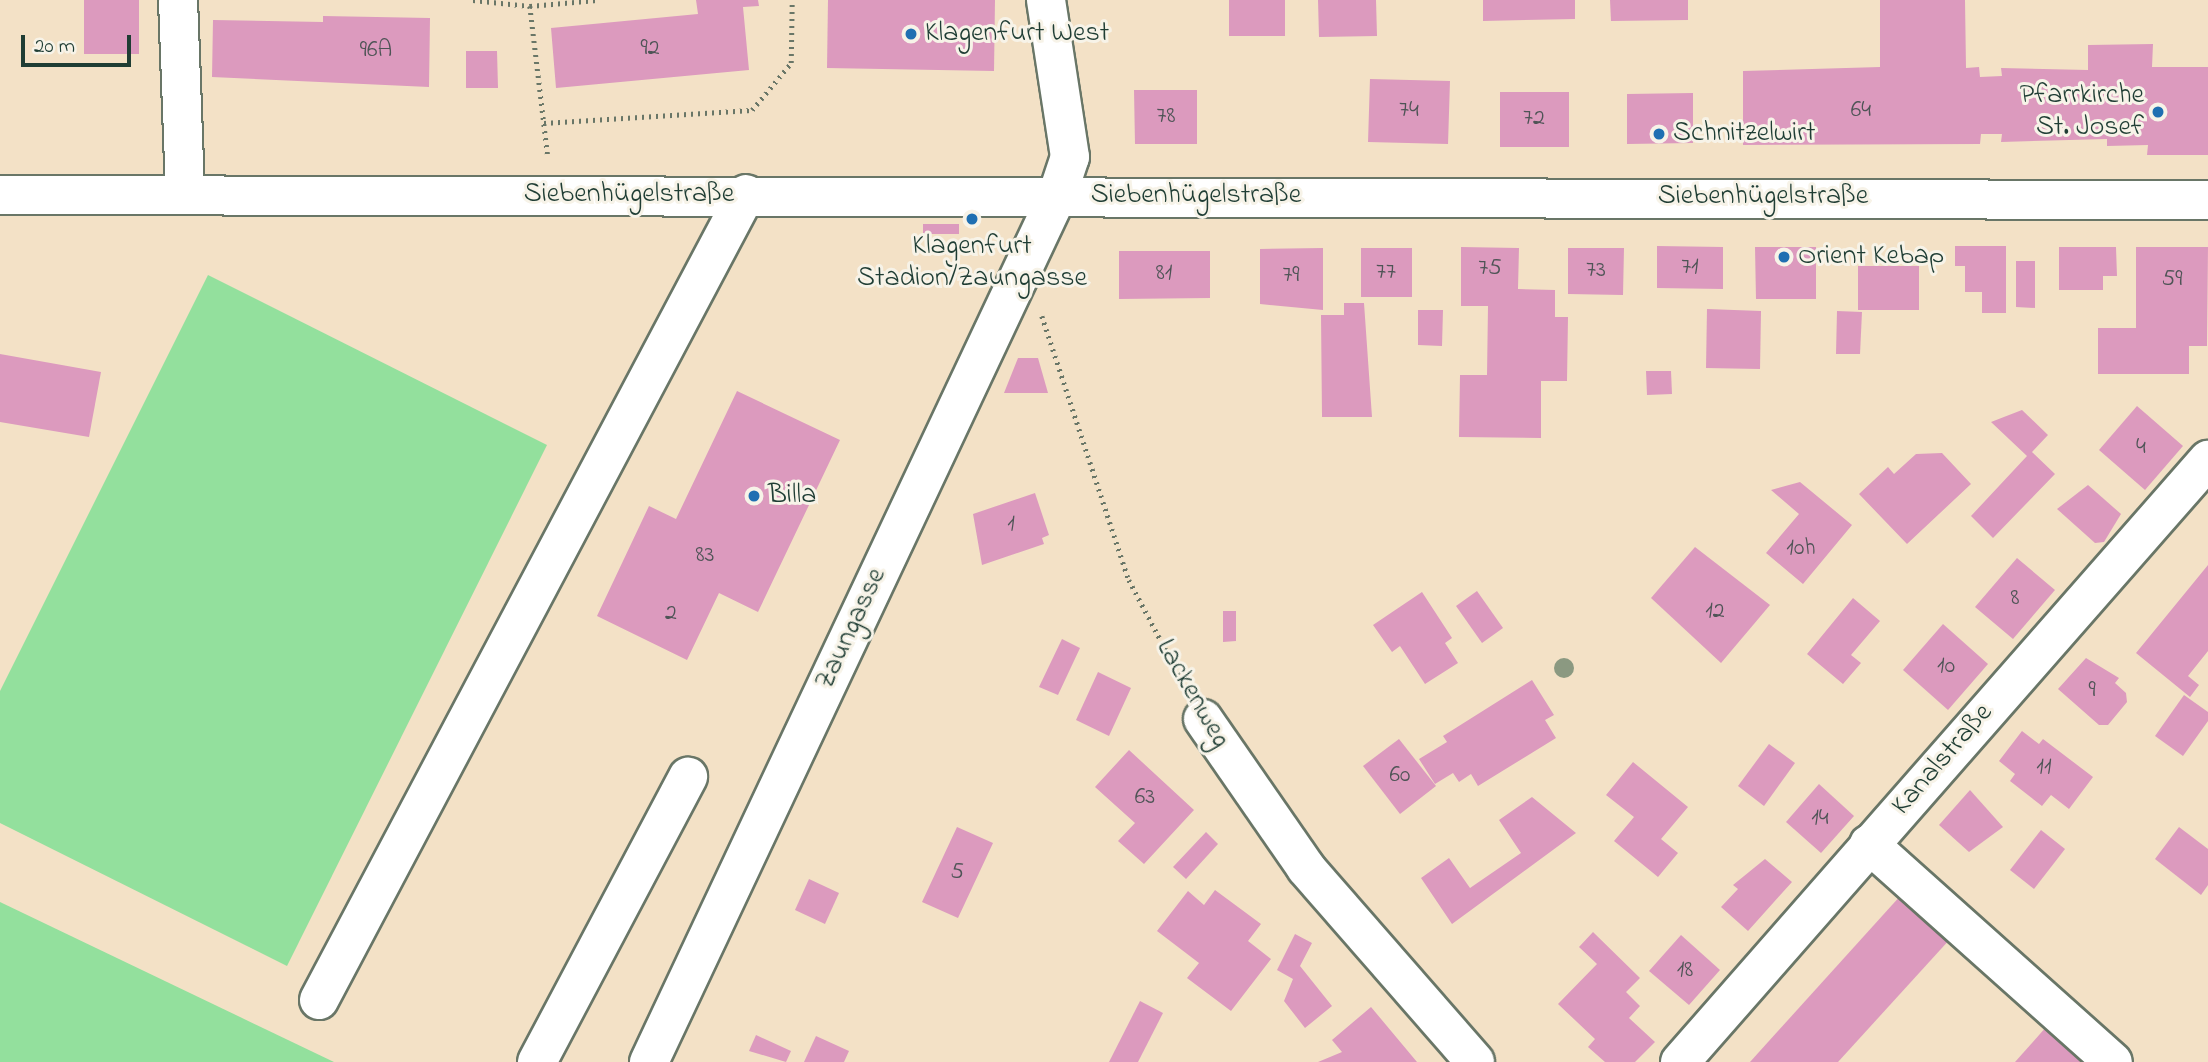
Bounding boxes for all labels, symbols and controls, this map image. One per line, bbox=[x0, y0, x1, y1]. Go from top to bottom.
place label: Klagenfurt West bbox=[925, 17, 1109, 51]
scale bar bbox=[24, 21, 135, 65]
marker: Klagenfurt West bbox=[903, 26, 919, 42]
text: 20 m bbox=[34, 32, 75, 62]
house number: 92 bbox=[640, 35, 660, 63]
house number: 96A bbox=[360, 37, 392, 65]
place label: Pfarrkirche St. Josef bbox=[2020, 79, 2144, 145]
house number: 74 bbox=[1399, 97, 1419, 125]
house number: 64 bbox=[1851, 97, 1871, 125]
house number: 78 bbox=[1157, 103, 1175, 131]
marker: Pfarrkirche St. Josef bbox=[2150, 104, 2166, 120]
house number: 72 bbox=[1523, 105, 1545, 133]
place label: Schnitzelwirt bbox=[1673, 117, 1815, 151]
marker: Schnitzelwirt bbox=[1651, 126, 1667, 142]
street label: Siebenhügelstraße bbox=[524, 178, 734, 212]
street label: Siebenhügelstraße bbox=[1091, 179, 1301, 213]
street label: Siebenhügelstraße bbox=[1658, 180, 1868, 214]
marker: Klagenfurt Stadion/Zaungasse bbox=[964, 211, 980, 227]
place label: Klagenfurt Stadion/Zaungasse bbox=[857, 230, 1087, 296]
place label: Orient Kebap bbox=[1798, 240, 1944, 274]
marker: Orient Kebap bbox=[1776, 249, 1792, 265]
house number: 71 bbox=[1681, 254, 1699, 282]
house number: 75 bbox=[1478, 255, 1502, 283]
house number: 73 bbox=[1586, 257, 1606, 285]
house number: 77 bbox=[1376, 259, 1396, 287]
house number: 81 bbox=[1156, 260, 1172, 288]
house number: 79 bbox=[1282, 262, 1300, 290]
house number: 59 bbox=[2162, 266, 2182, 294]
house number: 4 bbox=[2136, 434, 2146, 462]
place label: Billa bbox=[768, 479, 816, 513]
marker: Billa bbox=[746, 488, 762, 504]
house number: 1 bbox=[1007, 511, 1015, 539]
house number: 10h bbox=[1786, 535, 1816, 563]
house number: 83 bbox=[696, 542, 714, 570]
street label: Zaungasse bbox=[809, 563, 895, 695]
house number: 8 bbox=[2011, 585, 2019, 613]
house number: 12 bbox=[1705, 598, 1725, 626]
house number: 2 bbox=[665, 600, 677, 628]
street label: Lackenweg bbox=[1147, 634, 1237, 754]
house number: 10 bbox=[1937, 653, 1955, 681]
house number: 9 bbox=[2088, 677, 2096, 705]
street label: Kanalstraße bbox=[1885, 697, 2001, 823]
house number: 11 bbox=[2036, 754, 2052, 782]
house number: 60 bbox=[1390, 762, 1410, 790]
house number: 63 bbox=[1135, 784, 1155, 812]
house number: 14 bbox=[1811, 805, 1829, 833]
house number: 5 bbox=[950, 859, 964, 887]
house number: 18 bbox=[1677, 957, 1693, 985]

